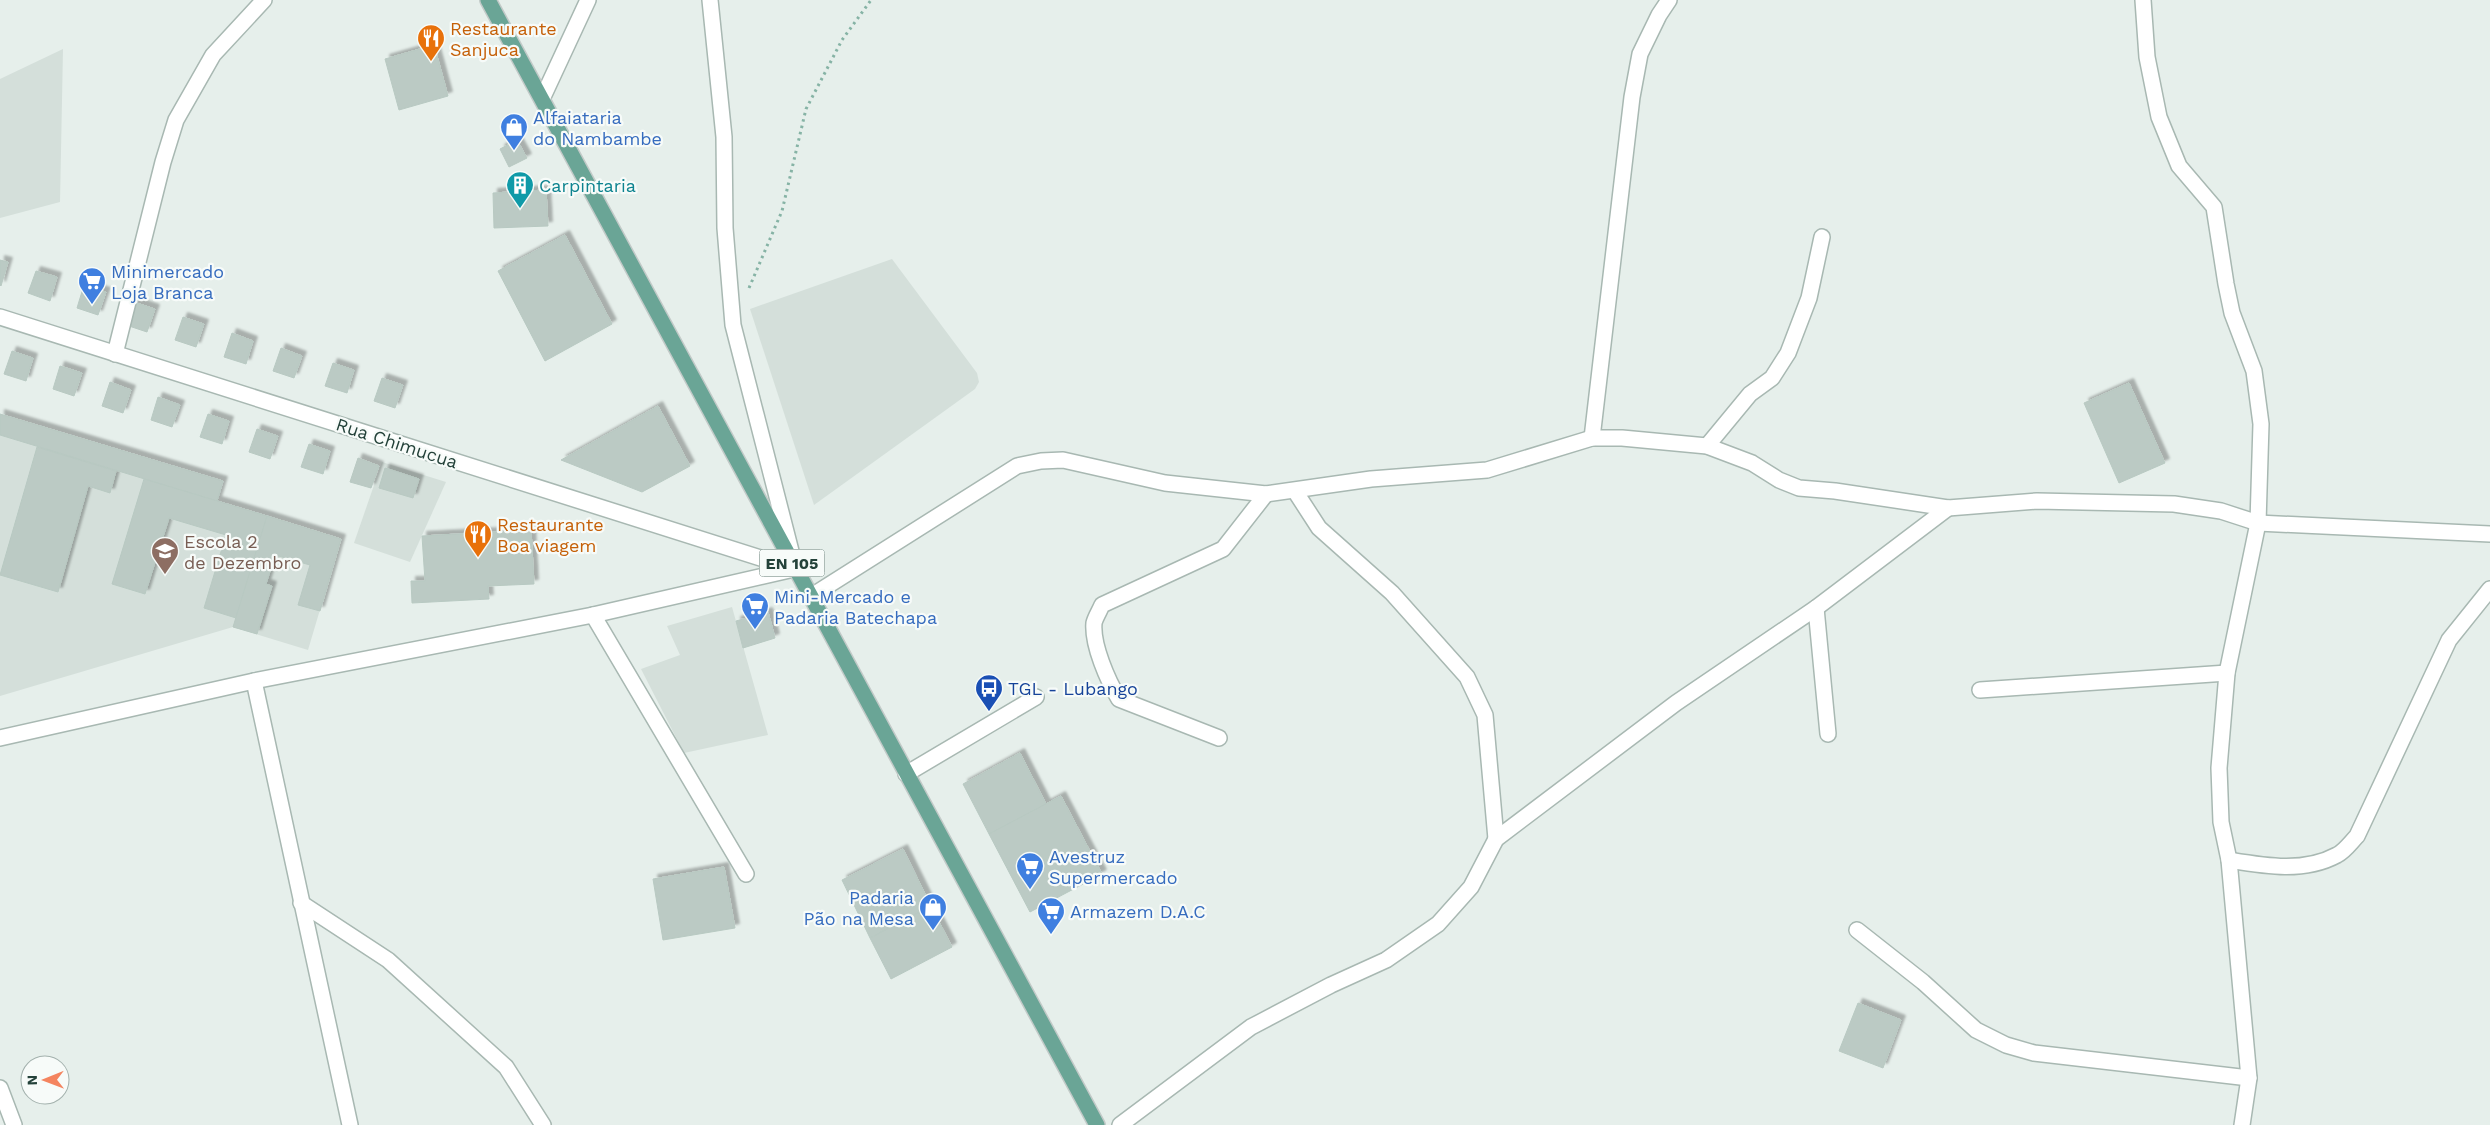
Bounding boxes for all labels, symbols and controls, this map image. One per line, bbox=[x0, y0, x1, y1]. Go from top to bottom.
place label: Restaurante Sanjuca bbox=[450, 18, 557, 60]
restaurant icon: Restaurante Sanjuca bbox=[416, 23, 446, 62]
place label: Alfaiataria do Nambambe bbox=[533, 107, 662, 149]
shop icon: Alfaiataria do Nambambe bbox=[499, 112, 529, 151]
building icon: Carpintaria bbox=[505, 170, 535, 209]
place label: Carpintaria bbox=[539, 175, 636, 196]
place label: Minimercado Loja Branca bbox=[111, 261, 224, 303]
supermarket icon: Minimercado Loja Branca bbox=[77, 266, 107, 305]
street label: Rua Chimucua bbox=[334, 413, 460, 473]
place label: Restaurante Boa viagem bbox=[497, 514, 604, 556]
restaurant icon: Restaurante Boa viagem bbox=[463, 519, 493, 558]
place label: Escola 2 de Dezembro bbox=[184, 531, 301, 573]
school or university icon: Escola 2 de Dezembro bbox=[150, 536, 180, 575]
road number: EN 105 bbox=[760, 550, 824, 576]
place label: Mini-Mercado e Padaria Batechapa bbox=[774, 586, 937, 628]
supermarket icon: Mini-Mercado e Padaria Batechapa bbox=[740, 591, 770, 630]
bus stop icon: TGL - Lubango bbox=[974, 673, 1004, 712]
place label: TGL - Lubango bbox=[1008, 678, 1138, 699]
place label: Avestruz Supermercado bbox=[1049, 846, 1178, 888]
supermarket icon: Avestruz Supermercado bbox=[1015, 851, 1045, 890]
place label: Padaria Pão na Mesa bbox=[804, 887, 914, 929]
shop icon: Padaria Pão na Mesa bbox=[918, 892, 948, 931]
supermarket icon: Armazem D.A.C bbox=[1036, 896, 1066, 935]
place label: Armazem D.A.C bbox=[1070, 901, 1206, 922]
north arrow bbox=[20, 1055, 70, 1105]
text: N bbox=[24, 1075, 40, 1086]

